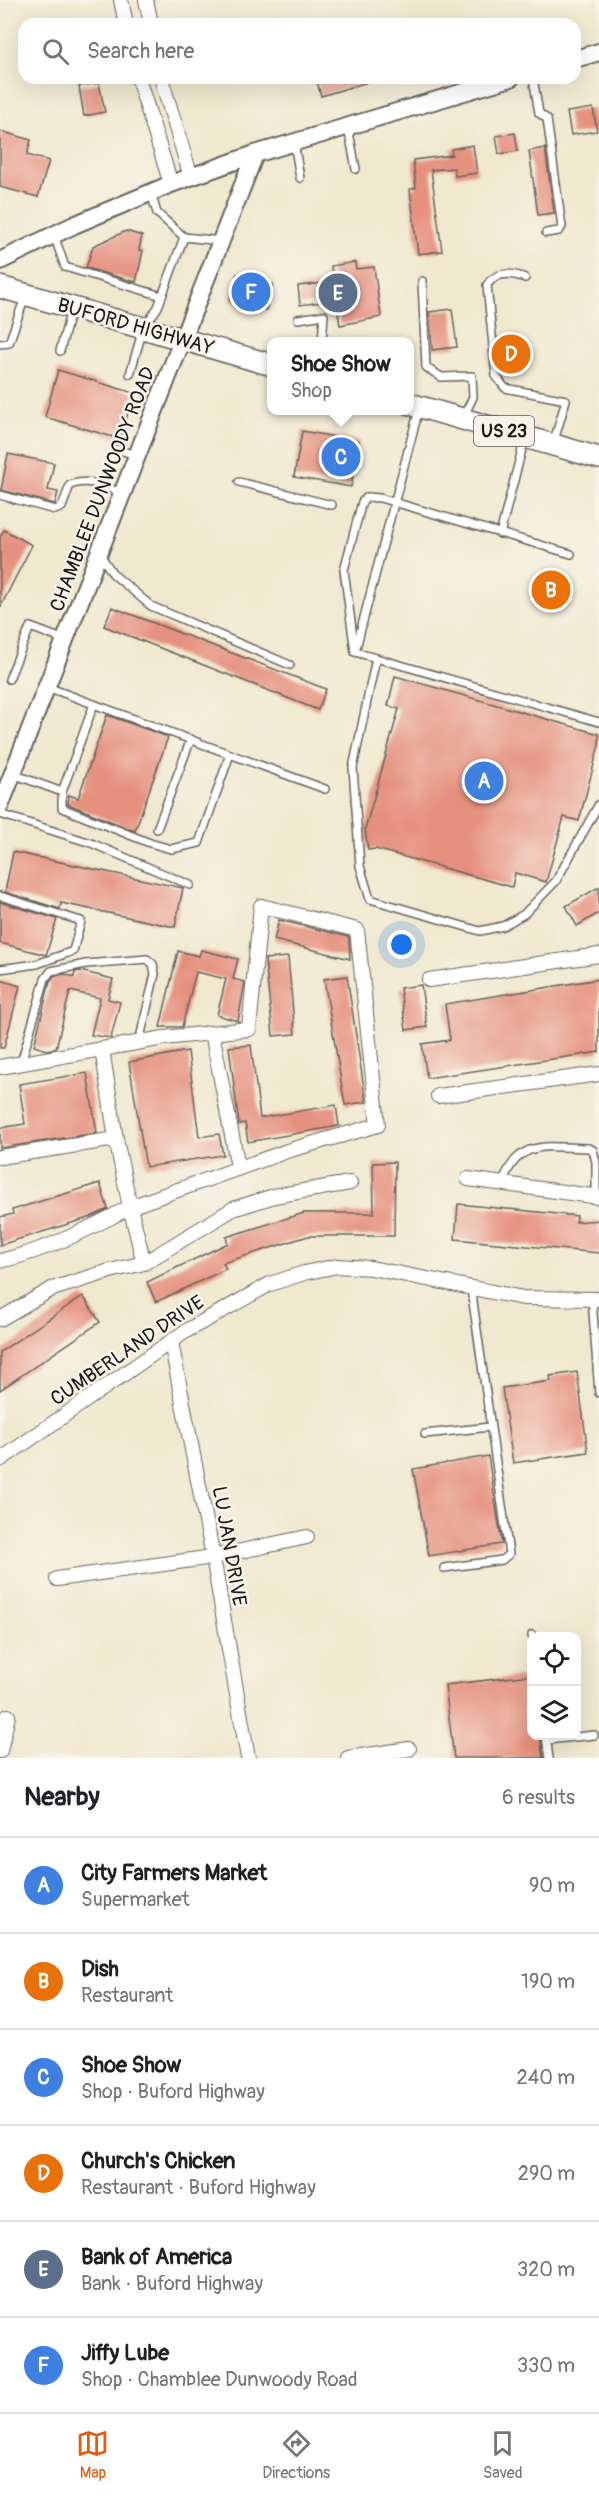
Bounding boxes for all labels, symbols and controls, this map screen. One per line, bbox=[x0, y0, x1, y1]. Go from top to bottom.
search box bbox=[18, 18, 581, 84]
icon: search bbox=[39, 35, 72, 68]
text: Search here bbox=[87, 37, 194, 65]
pin: F bbox=[232, 270, 270, 314]
pin: E bbox=[318, 270, 358, 316]
street label: BUFORD HIGHWAY bbox=[55, 292, 218, 361]
pin: D bbox=[492, 332, 530, 376]
popup bbox=[267, 337, 414, 415]
text: Shoe Show bbox=[290, 350, 391, 378]
street label: CHAMBLEE DUNWOODY ROAD bbox=[44, 363, 161, 615]
text: Shop bbox=[290, 378, 332, 403]
road number: US 23 bbox=[474, 416, 534, 446]
pin: C bbox=[322, 434, 360, 480]
pin: B bbox=[532, 568, 570, 612]
pin: A bbox=[464, 758, 504, 804]
your location bbox=[387, 930, 416, 959]
street label: CUMBERLAND DRIVE bbox=[46, 1290, 209, 1411]
street label: LU JAN DRIVE bbox=[207, 1484, 252, 1608]
map controls bbox=[527, 1632, 581, 1740]
button: locate bbox=[527, 1632, 581, 1686]
button: layers bbox=[527, 1686, 581, 1740]
text: Nearby bbox=[24, 1781, 100, 1813]
text: 6 results bbox=[502, 1785, 575, 1810]
text: City Farmers Market bbox=[81, 1859, 267, 1887]
text: A bbox=[37, 1873, 50, 1898]
text: 90 m bbox=[529, 1873, 575, 1898]
text: Supermarket bbox=[81, 1887, 190, 1912]
text: Dish bbox=[81, 1955, 119, 1983]
text: B bbox=[38, 1969, 49, 1994]
text: 190 m bbox=[521, 1969, 575, 1994]
text: Restaurant bbox=[81, 1983, 173, 2008]
text: Shoe Show bbox=[81, 2051, 181, 2079]
text: C bbox=[37, 2065, 50, 2090]
text: 240 m bbox=[516, 2065, 575, 2090]
text: Shop · Buford Highway bbox=[81, 2079, 265, 2104]
text: Church's Chicken bbox=[81, 2147, 236, 2175]
text: D bbox=[37, 2161, 50, 2186]
text: 290 m bbox=[518, 2161, 575, 2186]
text: Restaurant · Buford Highway bbox=[81, 2175, 316, 2200]
text: Bank of America bbox=[81, 2243, 232, 2271]
text: E bbox=[38, 2257, 49, 2282]
text: 320 m bbox=[517, 2257, 575, 2282]
text: Bank · Buford Highway bbox=[81, 2271, 263, 2296]
text: Jiffy Lube bbox=[81, 2339, 169, 2367]
text: F bbox=[37, 2353, 50, 2378]
text: 330 m bbox=[517, 2353, 575, 2378]
text: Shop · Chamblee Dunwoody Road bbox=[81, 2367, 358, 2392]
tab: Map bbox=[76, 2427, 109, 2483]
tab: Directions bbox=[262, 2427, 330, 2483]
tab: Saved bbox=[483, 2427, 523, 2483]

